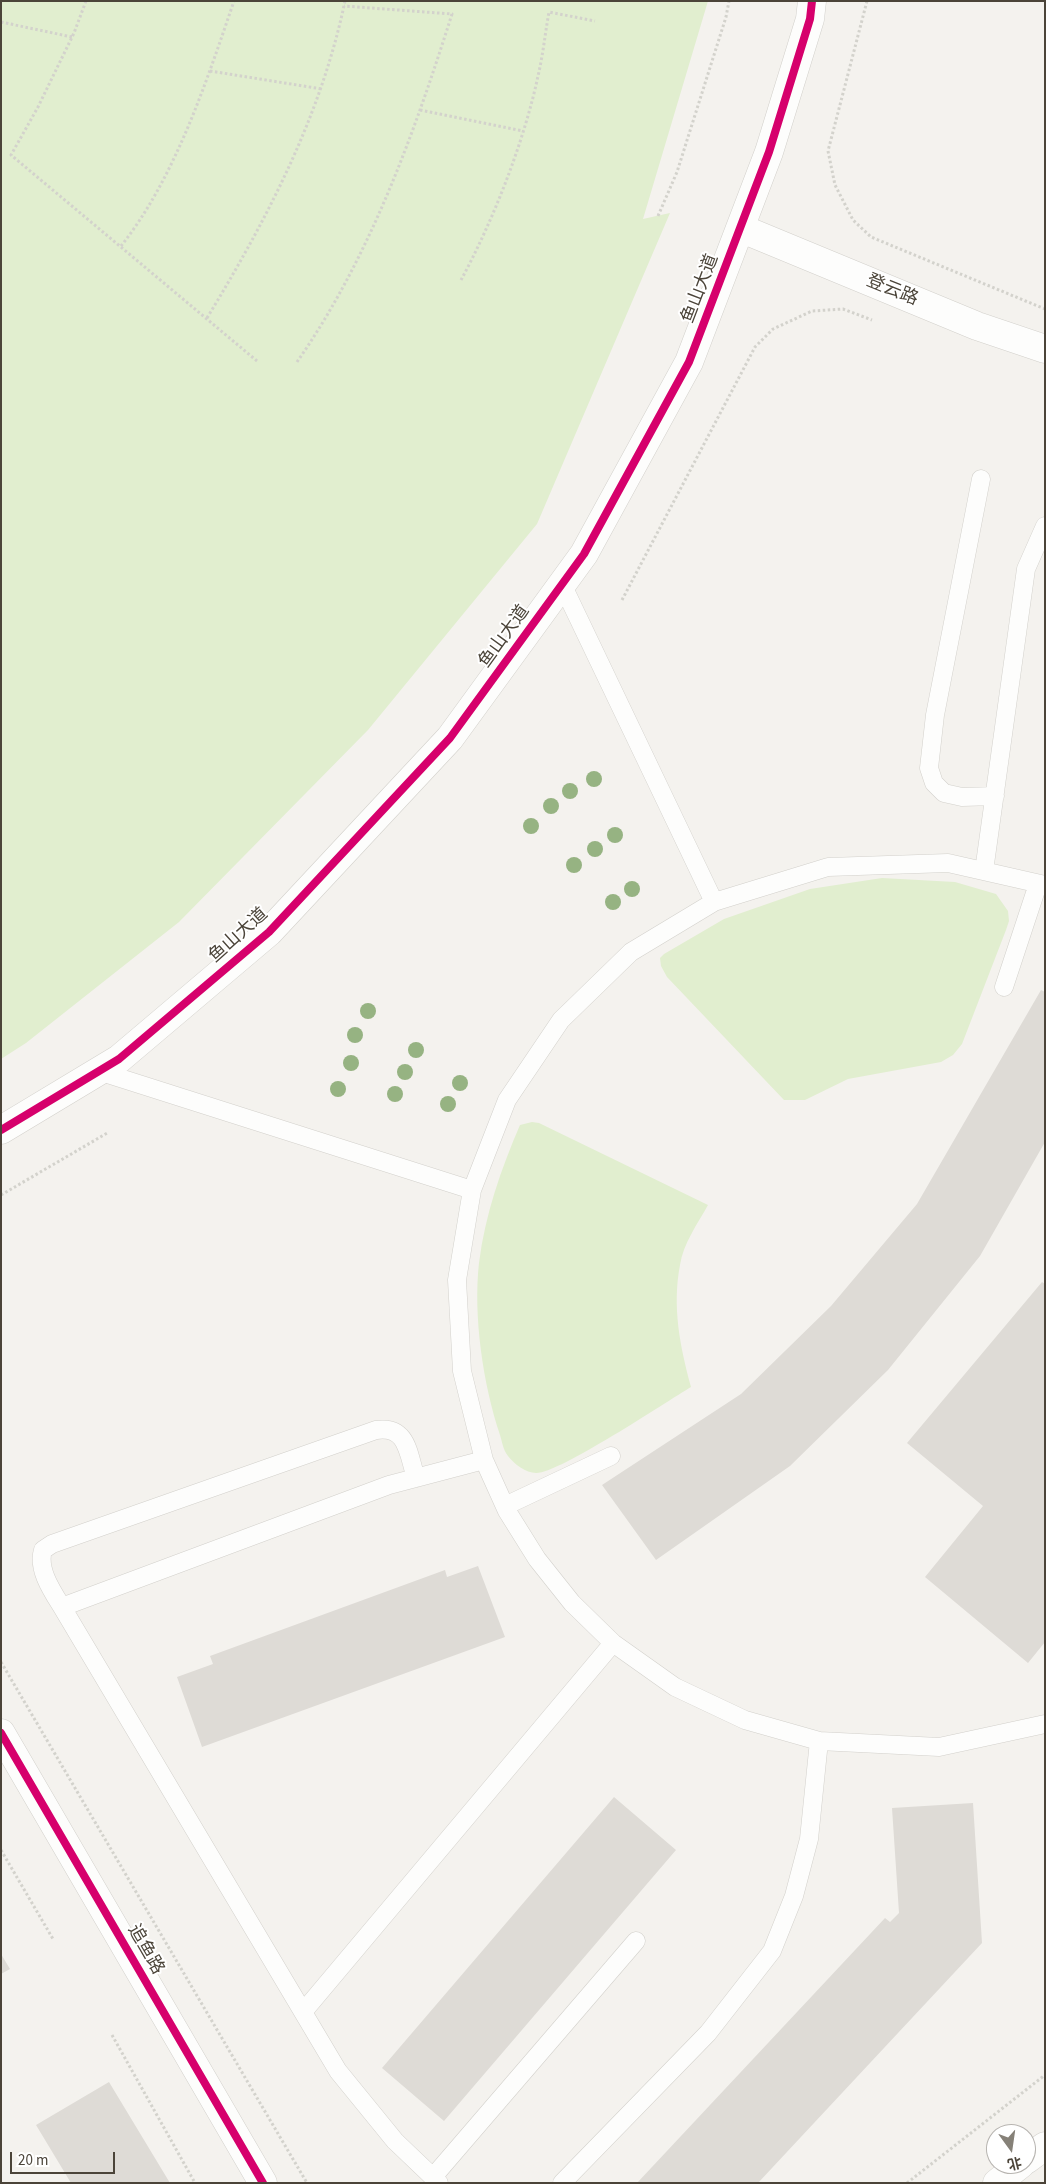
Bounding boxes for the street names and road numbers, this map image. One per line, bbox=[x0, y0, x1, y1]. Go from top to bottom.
street label: 鱼山大道 bbox=[678, 252, 724, 326]
street label: 登云路 bbox=[863, 271, 921, 311]
street label: 鱼山大道 bbox=[475, 602, 535, 672]
street label: 鱼山大道 bbox=[205, 904, 273, 968]
street label: 追鱼路 bbox=[122, 1921, 168, 1979]

